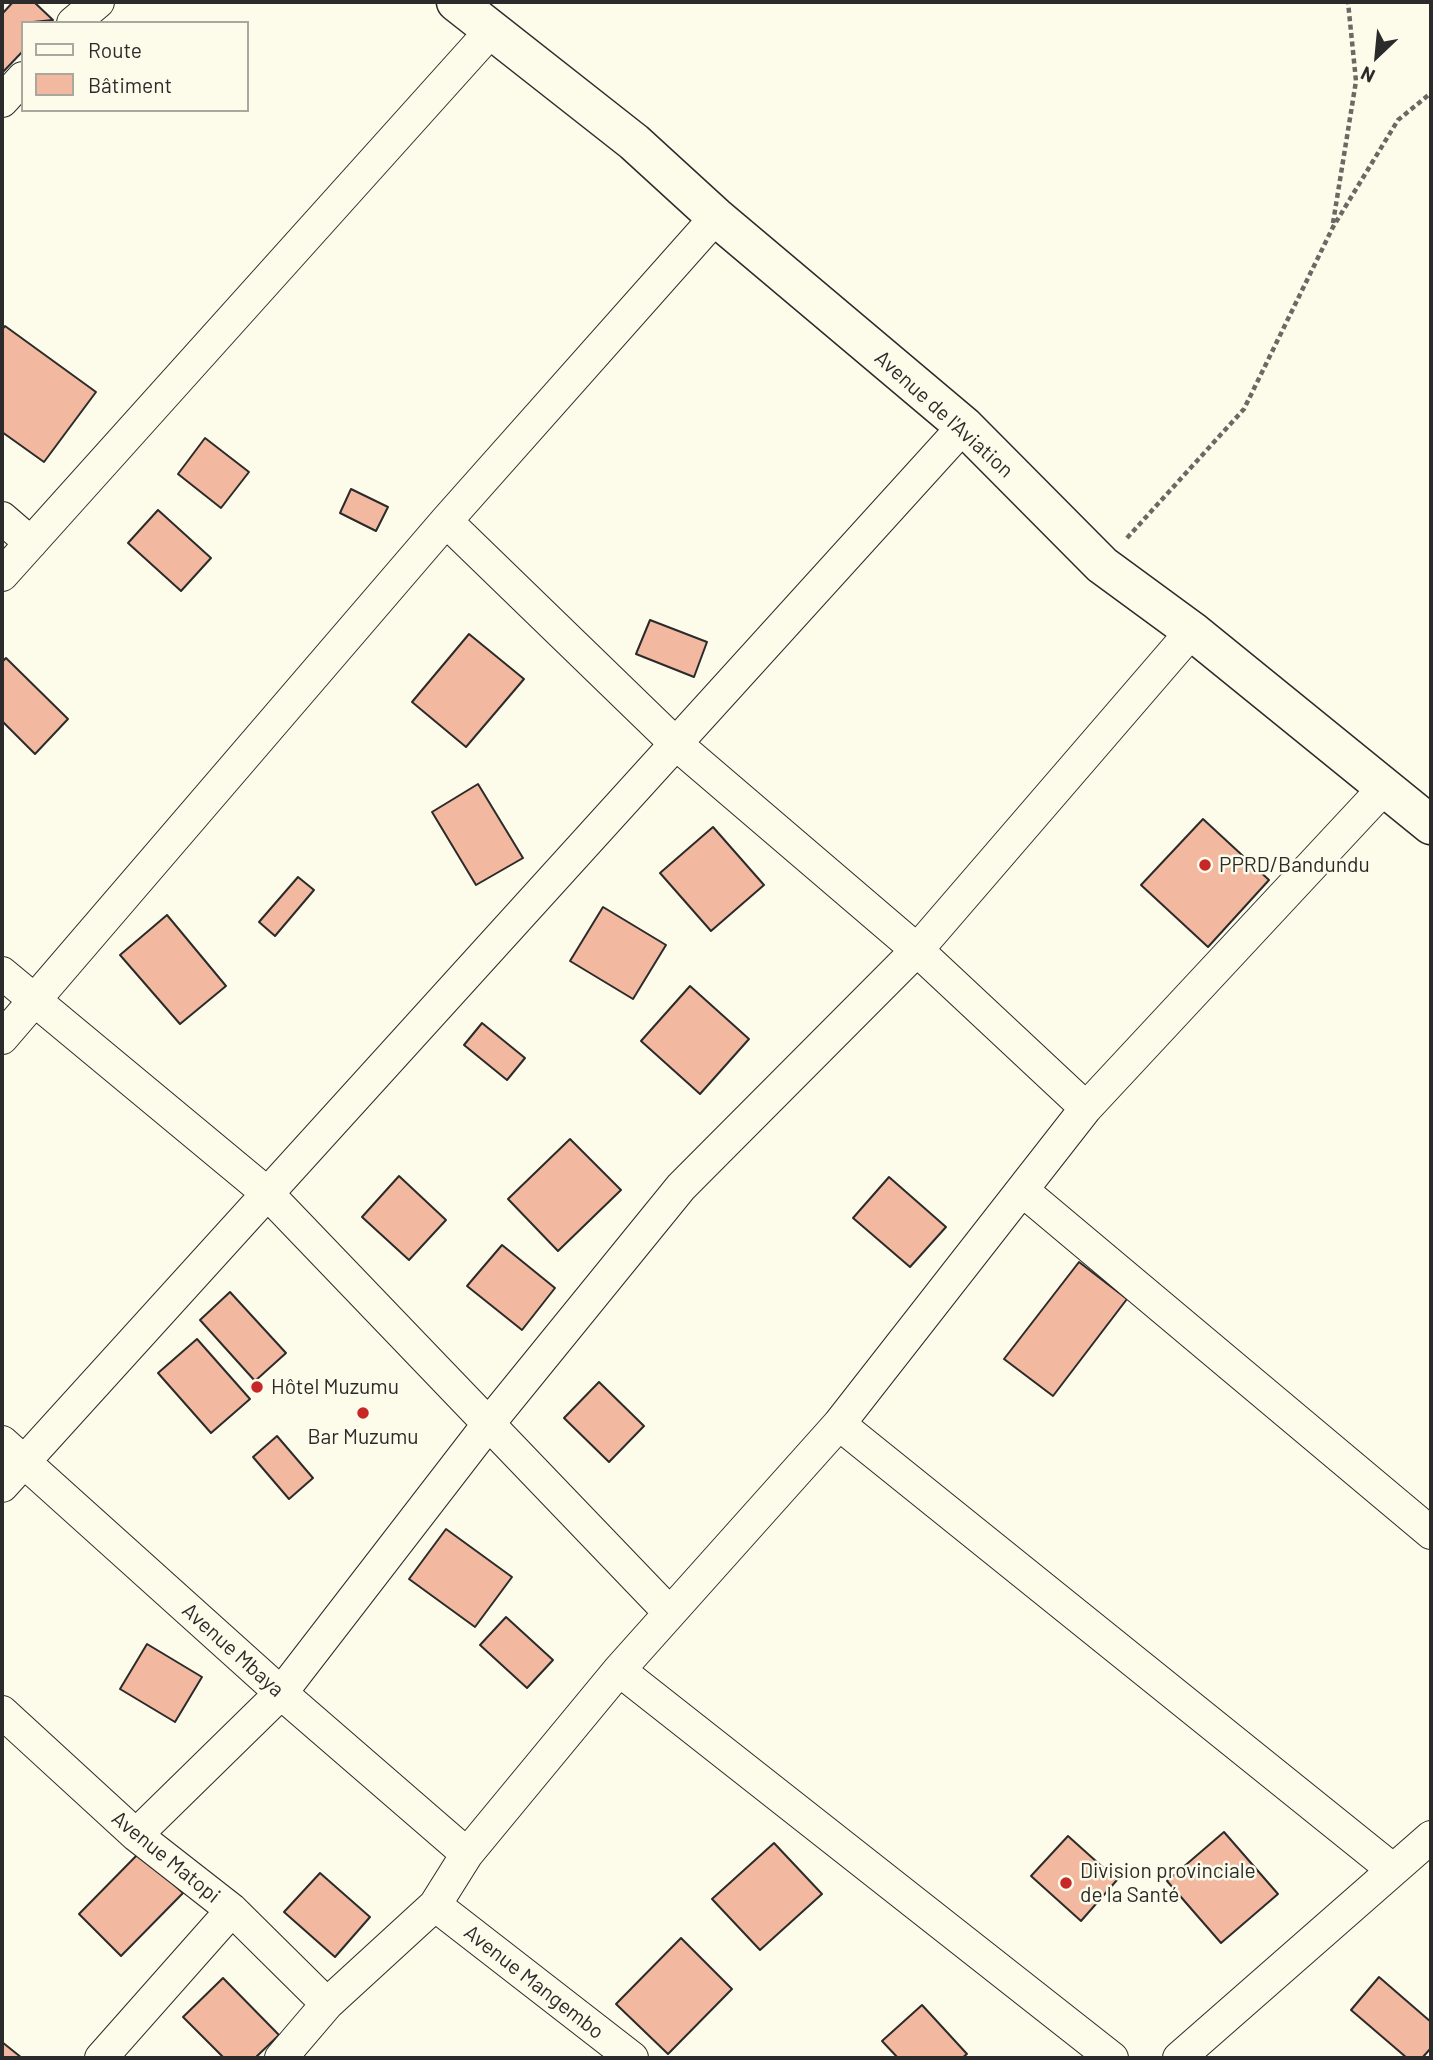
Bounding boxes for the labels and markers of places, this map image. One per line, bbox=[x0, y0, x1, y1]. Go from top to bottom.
place label: PPRD/Bandundu bbox=[1219, 852, 1370, 878]
marker: PPRD/Bandundu bbox=[1197, 857, 1213, 873]
place label: Hôtel Muzumu bbox=[271, 1374, 399, 1400]
marker: Hôtel Muzumu bbox=[249, 1379, 265, 1395]
marker: Bar Muzumu bbox=[355, 1405, 371, 1421]
place label: Bar Muzumu bbox=[307, 1424, 419, 1450]
place label: Division provinciale de la Santé bbox=[1080, 1858, 1256, 1908]
marker: Division provinciale de la Santé bbox=[1058, 1875, 1074, 1891]

